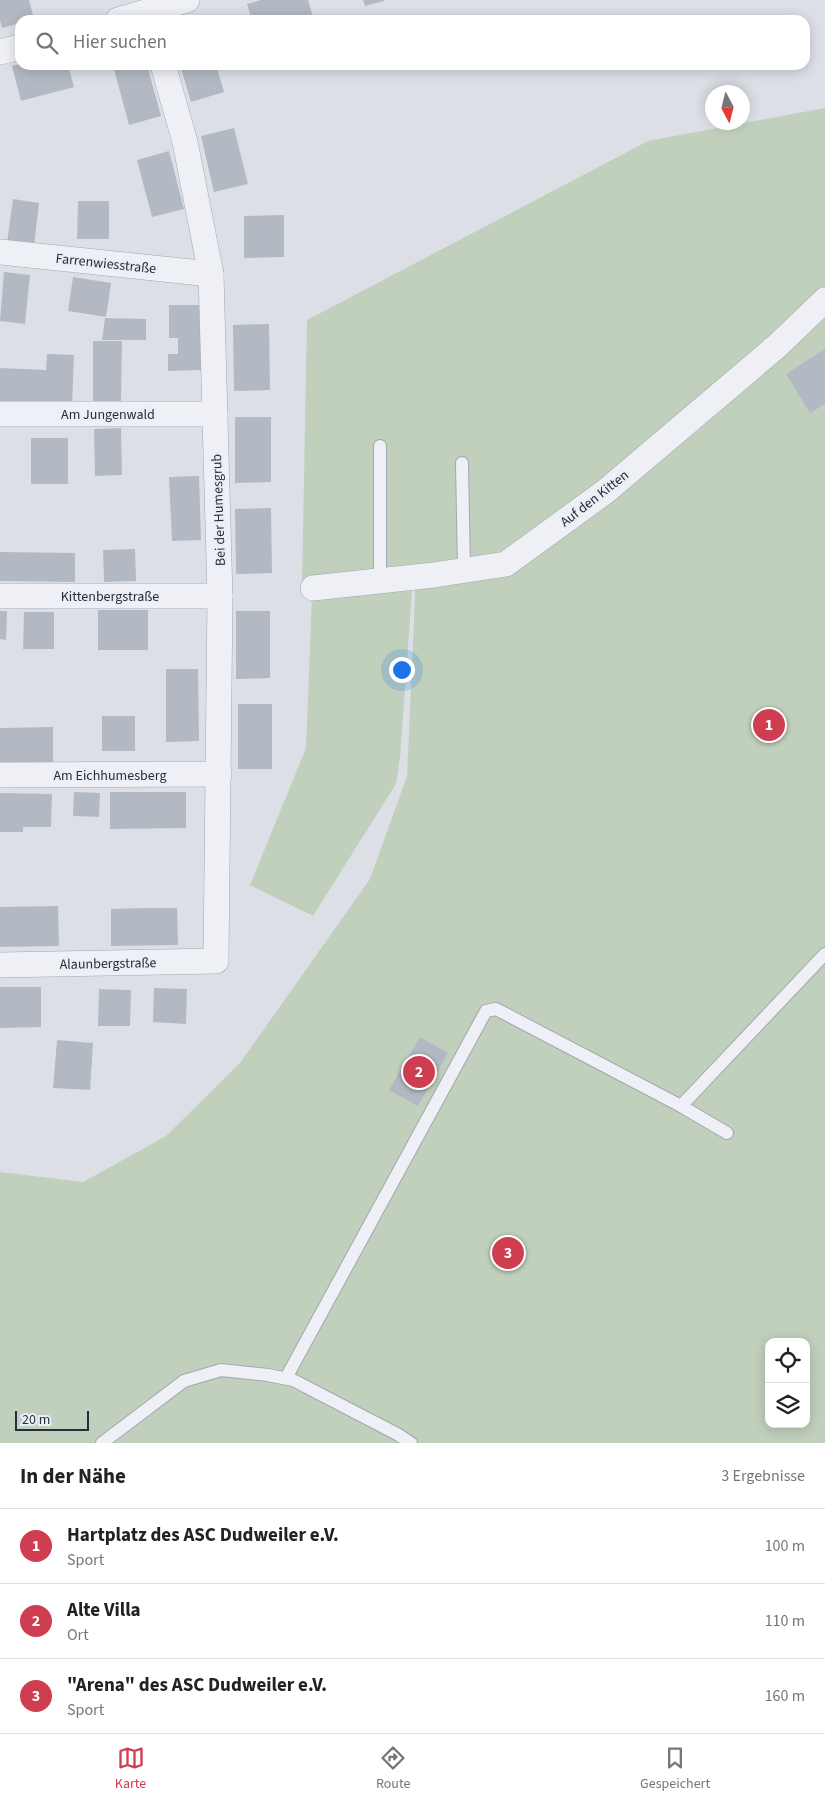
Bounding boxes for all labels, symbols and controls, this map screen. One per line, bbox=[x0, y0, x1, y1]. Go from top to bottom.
search box bbox=[15, 15, 810, 70]
icon: search bbox=[33, 29, 61, 57]
text: Hier suchen bbox=[73, 29, 167, 56]
north arrow bbox=[705, 85, 750, 130]
street label: Farrenwiesstraße bbox=[55, 249, 157, 279]
street label: Am Jungenwald bbox=[61, 405, 155, 425]
street label: Bei der Humesgrub bbox=[207, 453, 231, 566]
street label: Auf den Kitten bbox=[556, 466, 633, 532]
street label: Kittenbergstraße bbox=[61, 587, 159, 607]
your location bbox=[389, 657, 415, 683]
pin: 1 bbox=[753, 706, 785, 744]
street label: Am Eichhumesberg bbox=[54, 766, 166, 786]
street label: Alaunbergstraße bbox=[59, 953, 157, 975]
pin: 2 bbox=[403, 1053, 435, 1091]
pin: 3 bbox=[492, 1234, 524, 1272]
map controls bbox=[765, 1338, 810, 1428]
button: locate bbox=[765, 1338, 810, 1383]
button: layers bbox=[765, 1383, 810, 1428]
scale bar bbox=[15, 1408, 89, 1431]
text: 20 m bbox=[22, 1410, 50, 1430]
text: In der Nähe bbox=[20, 1461, 126, 1491]
text: 3 Ergebnisse bbox=[721, 1465, 805, 1487]
text: Hartplatz des ASC Dudweiler e.V. bbox=[67, 1522, 339, 1549]
text: 1 bbox=[32, 1535, 40, 1557]
text: 100 m bbox=[765, 1535, 805, 1557]
text: Sport bbox=[67, 1549, 104, 1571]
text: Alte Villa bbox=[67, 1597, 141, 1624]
text: 2 bbox=[32, 1610, 40, 1632]
text: 110 m bbox=[765, 1610, 805, 1632]
text: Ort bbox=[67, 1624, 89, 1646]
text: "Arena" des ASC Dudweiler e.V. bbox=[67, 1672, 327, 1699]
text: 3 bbox=[32, 1685, 40, 1707]
text: 160 m bbox=[765, 1685, 805, 1707]
text: Sport bbox=[67, 1699, 104, 1721]
tab: Karte bbox=[115, 1744, 146, 1794]
tab: Route bbox=[376, 1744, 410, 1794]
tab: Gespeichert bbox=[640, 1744, 710, 1794]

